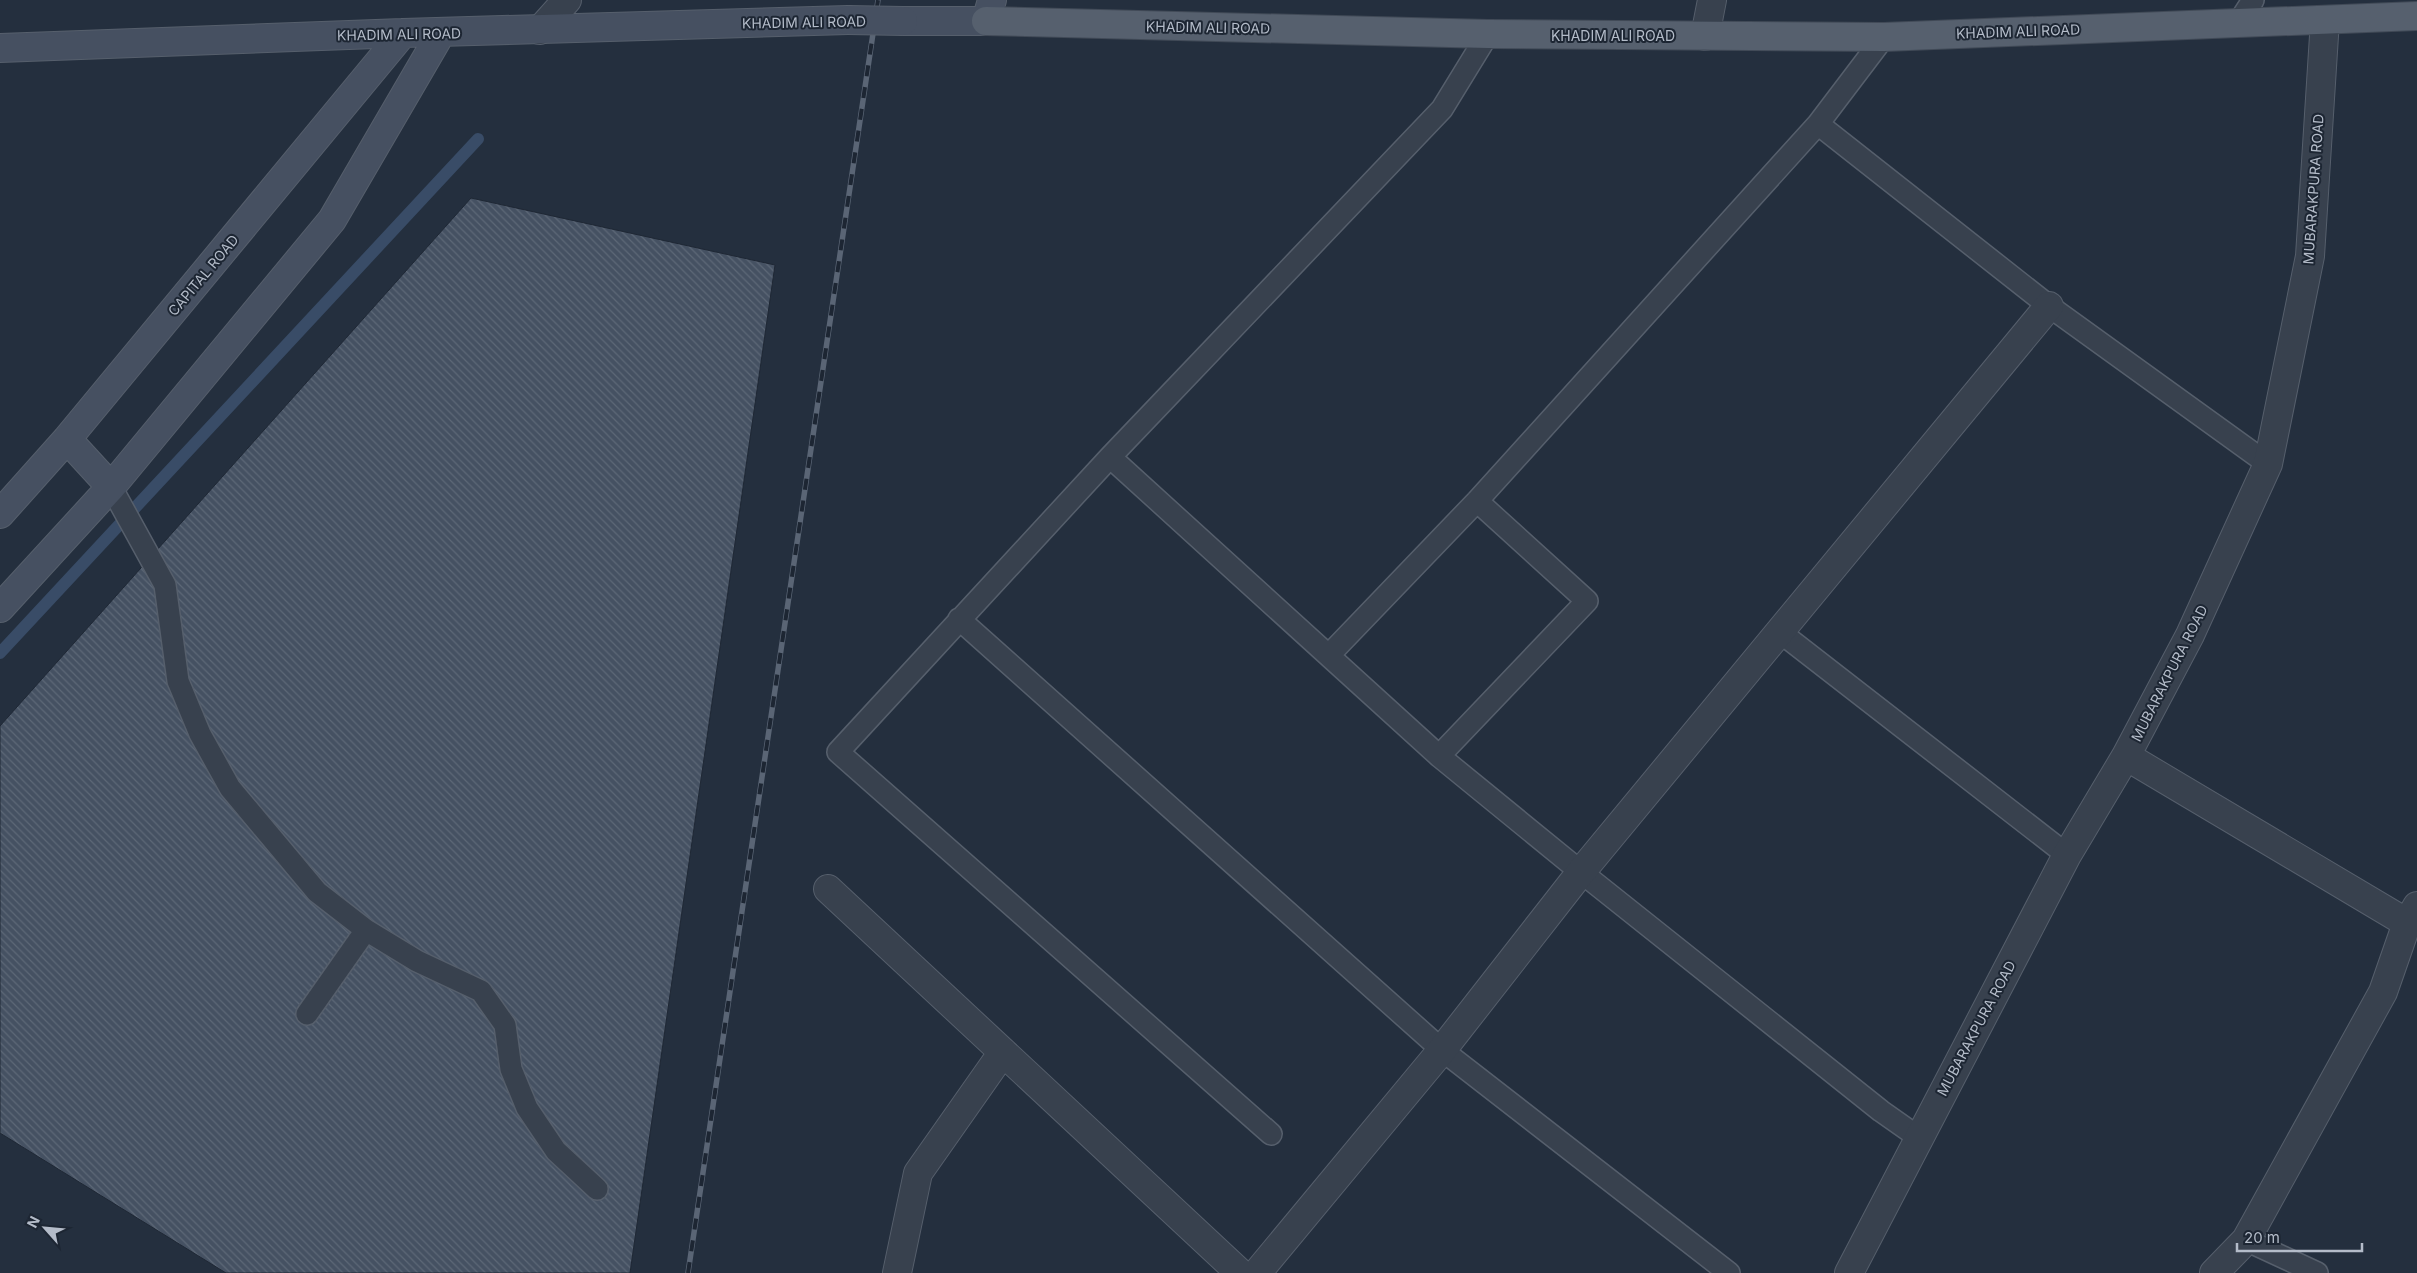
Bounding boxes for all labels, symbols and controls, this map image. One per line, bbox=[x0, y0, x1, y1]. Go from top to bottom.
street label: KHADIM ALI ROAD bbox=[742, 12, 866, 32]
street label: KHADIM ALI ROAD bbox=[1146, 17, 1270, 37]
street label: KHADIM ALI ROAD bbox=[1956, 20, 2080, 42]
street label: KHADIM ALI ROAD bbox=[337, 24, 461, 44]
street label: KHADIM ALI ROAD bbox=[1551, 27, 1675, 44]
street label: MUBARAKPURA ROAD bbox=[2299, 113, 2327, 265]
street label: CAPITAL ROAD bbox=[164, 231, 242, 319]
street label: MUBARAKPURA ROAD bbox=[2127, 602, 2211, 744]
street label: MUBARAKPURA ROAD bbox=[1933, 957, 2019, 1099]
north arrow bbox=[20, 1203, 70, 1253]
text: N bbox=[23, 1213, 43, 1230]
scale bar bbox=[2237, 1220, 2362, 1252]
text: 20 m bbox=[2244, 1228, 2280, 1247]

